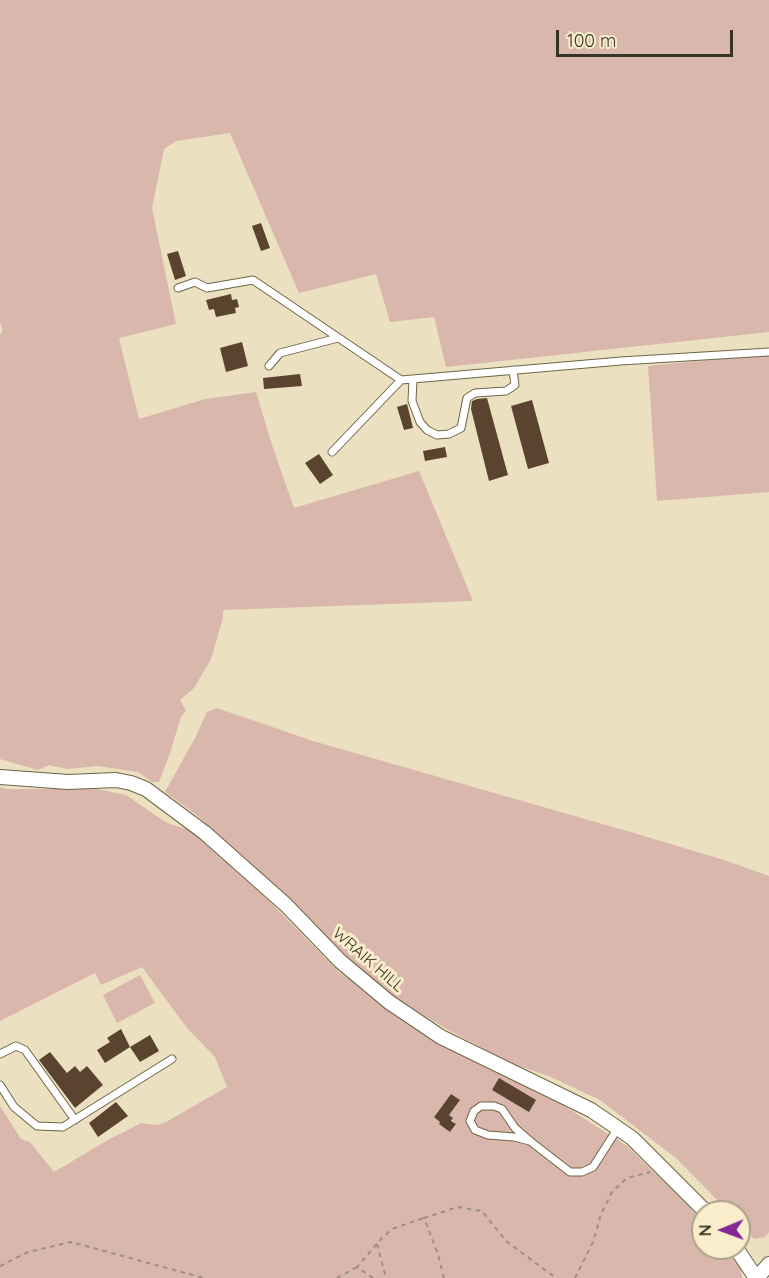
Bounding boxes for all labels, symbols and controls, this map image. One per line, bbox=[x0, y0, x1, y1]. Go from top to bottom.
scale bar bbox=[559, 18, 736, 56]
text: 100 m bbox=[567, 29, 616, 52]
street label: WRAIK HILL bbox=[328, 924, 408, 996]
north arrow bbox=[691, 1200, 751, 1260]
text: N bbox=[695, 1224, 715, 1236]

